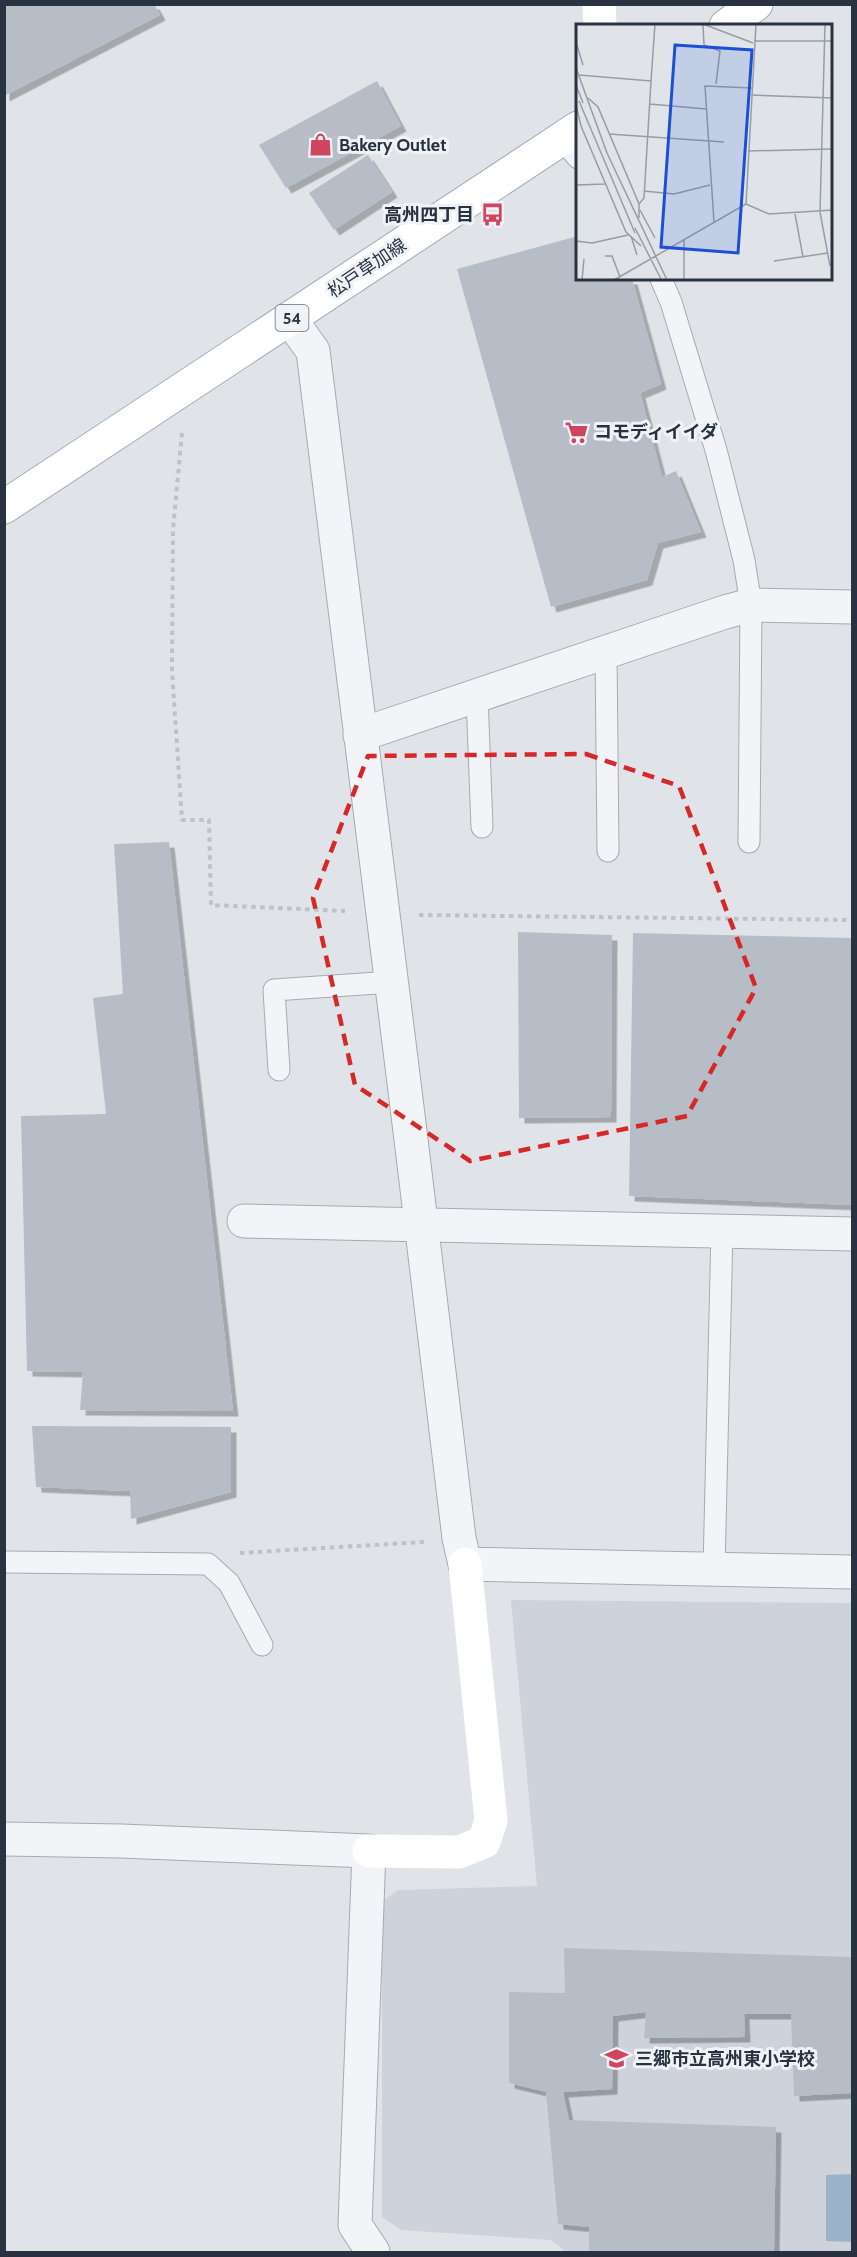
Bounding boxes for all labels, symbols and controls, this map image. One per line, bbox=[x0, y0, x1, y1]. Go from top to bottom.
inset map bbox=[576, 24, 833, 280]
shop icon: Bakery Outlet bbox=[308, 132, 334, 158]
place label: Bakery Outlet bbox=[339, 134, 446, 156]
bus stop icon: 高州四丁目 bbox=[479, 202, 505, 228]
place label: 高州四丁目 bbox=[384, 204, 474, 226]
street label: 松戸草加線 bbox=[324, 234, 410, 302]
road number: 54 bbox=[276, 305, 308, 331]
supermarket icon: コモディイイダ bbox=[563, 419, 589, 445]
place label: コモディイイダ bbox=[594, 421, 718, 443]
school or university icon: 三郷市立高州東小学校 bbox=[604, 2046, 630, 2072]
place label: 三郷市立高州東小学校 bbox=[635, 2048, 815, 2070]

